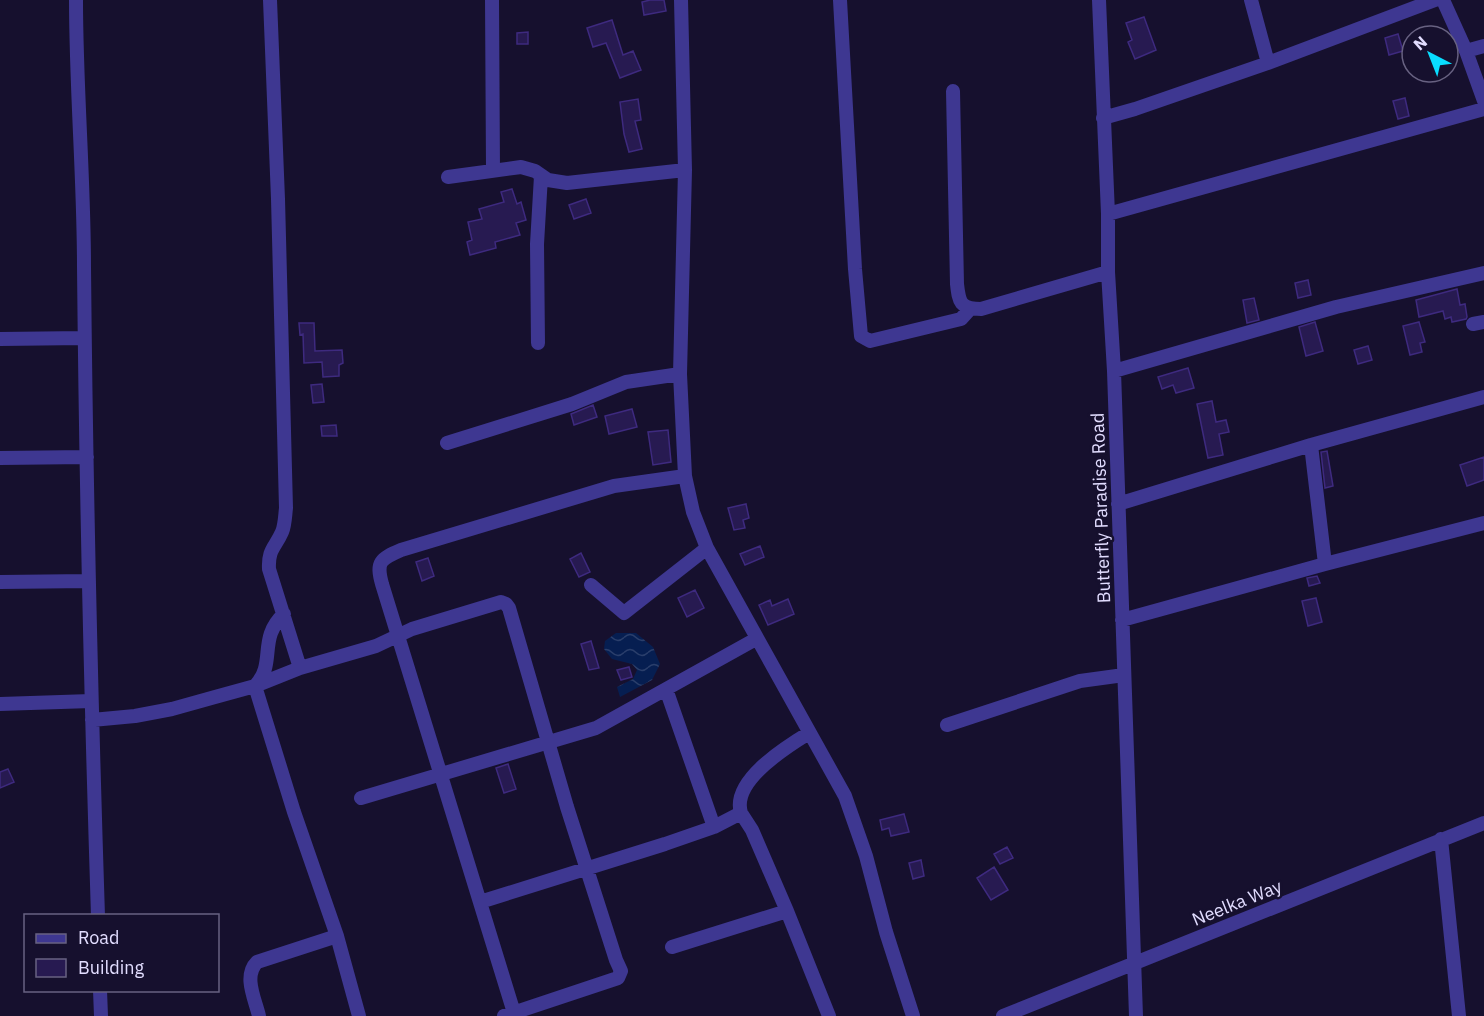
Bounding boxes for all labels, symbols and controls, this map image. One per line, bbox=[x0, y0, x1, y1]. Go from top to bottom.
north arrow bbox=[1400, 24, 1460, 84]
text: N bbox=[1409, 32, 1431, 54]
street label: Butterfly Paradise Road bbox=[1086, 412, 1115, 604]
street label: Neelka Way bbox=[1188, 874, 1285, 931]
legend bbox=[24, 914, 219, 992]
text: Road bbox=[78, 926, 119, 949]
text: Building bbox=[78, 956, 145, 979]

